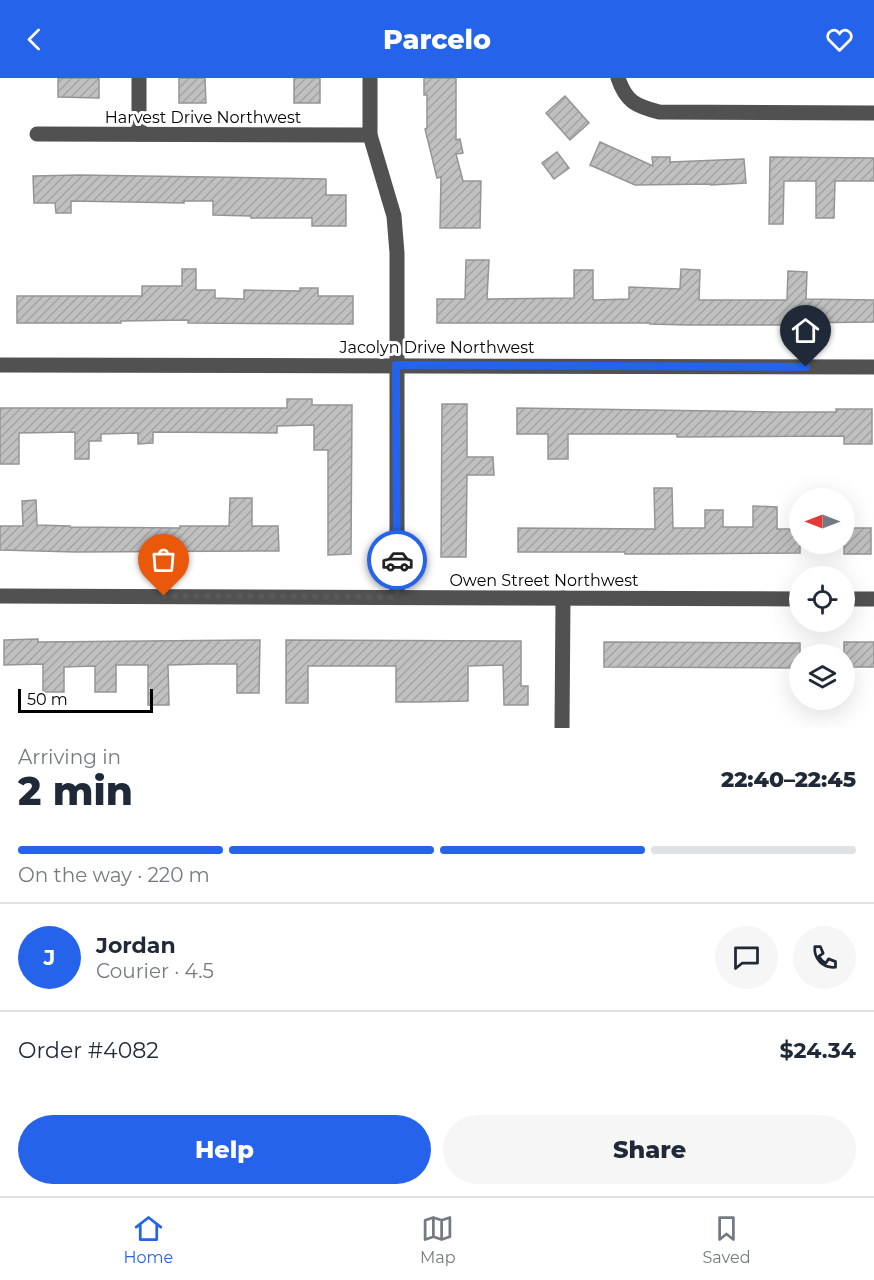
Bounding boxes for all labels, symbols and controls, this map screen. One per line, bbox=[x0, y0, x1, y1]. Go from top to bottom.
icon: back bbox=[18, 23, 51, 56]
text: Parcelo bbox=[383, 23, 491, 56]
icon: heart bbox=[823, 23, 856, 56]
street label: Harvest Drive Northwest bbox=[105, 108, 302, 127]
pin bbox=[780, 305, 831, 367]
icon: home bbox=[789, 314, 822, 347]
street label: Jacolyn Drive Northwest bbox=[338, 338, 535, 357]
north arrow bbox=[789, 488, 855, 554]
map controls bbox=[789, 488, 855, 710]
courier bbox=[367, 530, 427, 590]
pin bbox=[138, 534, 189, 596]
icon: bag bbox=[147, 543, 180, 576]
icon: car bbox=[381, 544, 414, 577]
button: locate bbox=[789, 566, 855, 632]
street label: Owen Street Northwest bbox=[449, 571, 639, 590]
button: layers bbox=[789, 644, 855, 710]
scale bar bbox=[18, 686, 153, 714]
text: 50 m bbox=[27, 690, 68, 709]
text: Arriving in bbox=[18, 745, 121, 769]
text: 22:40–22:45 bbox=[721, 766, 856, 793]
text: 2 min bbox=[18, 767, 133, 815]
text: On the way · 220 m bbox=[18, 863, 210, 887]
button: chat bbox=[715, 926, 778, 989]
button: phone bbox=[793, 926, 856, 989]
text: Jordan bbox=[96, 932, 176, 959]
text: J bbox=[44, 944, 55, 971]
text: Courier · 4.5 bbox=[96, 959, 214, 983]
text: Order #4082 bbox=[18, 1037, 159, 1064]
text: $24.34 bbox=[779, 1037, 856, 1064]
button: Help bbox=[18, 1115, 431, 1184]
button: Share bbox=[443, 1115, 856, 1184]
tab: Home bbox=[123, 1212, 173, 1267]
tab: Map bbox=[420, 1212, 456, 1267]
tab: Saved bbox=[702, 1212, 751, 1267]

